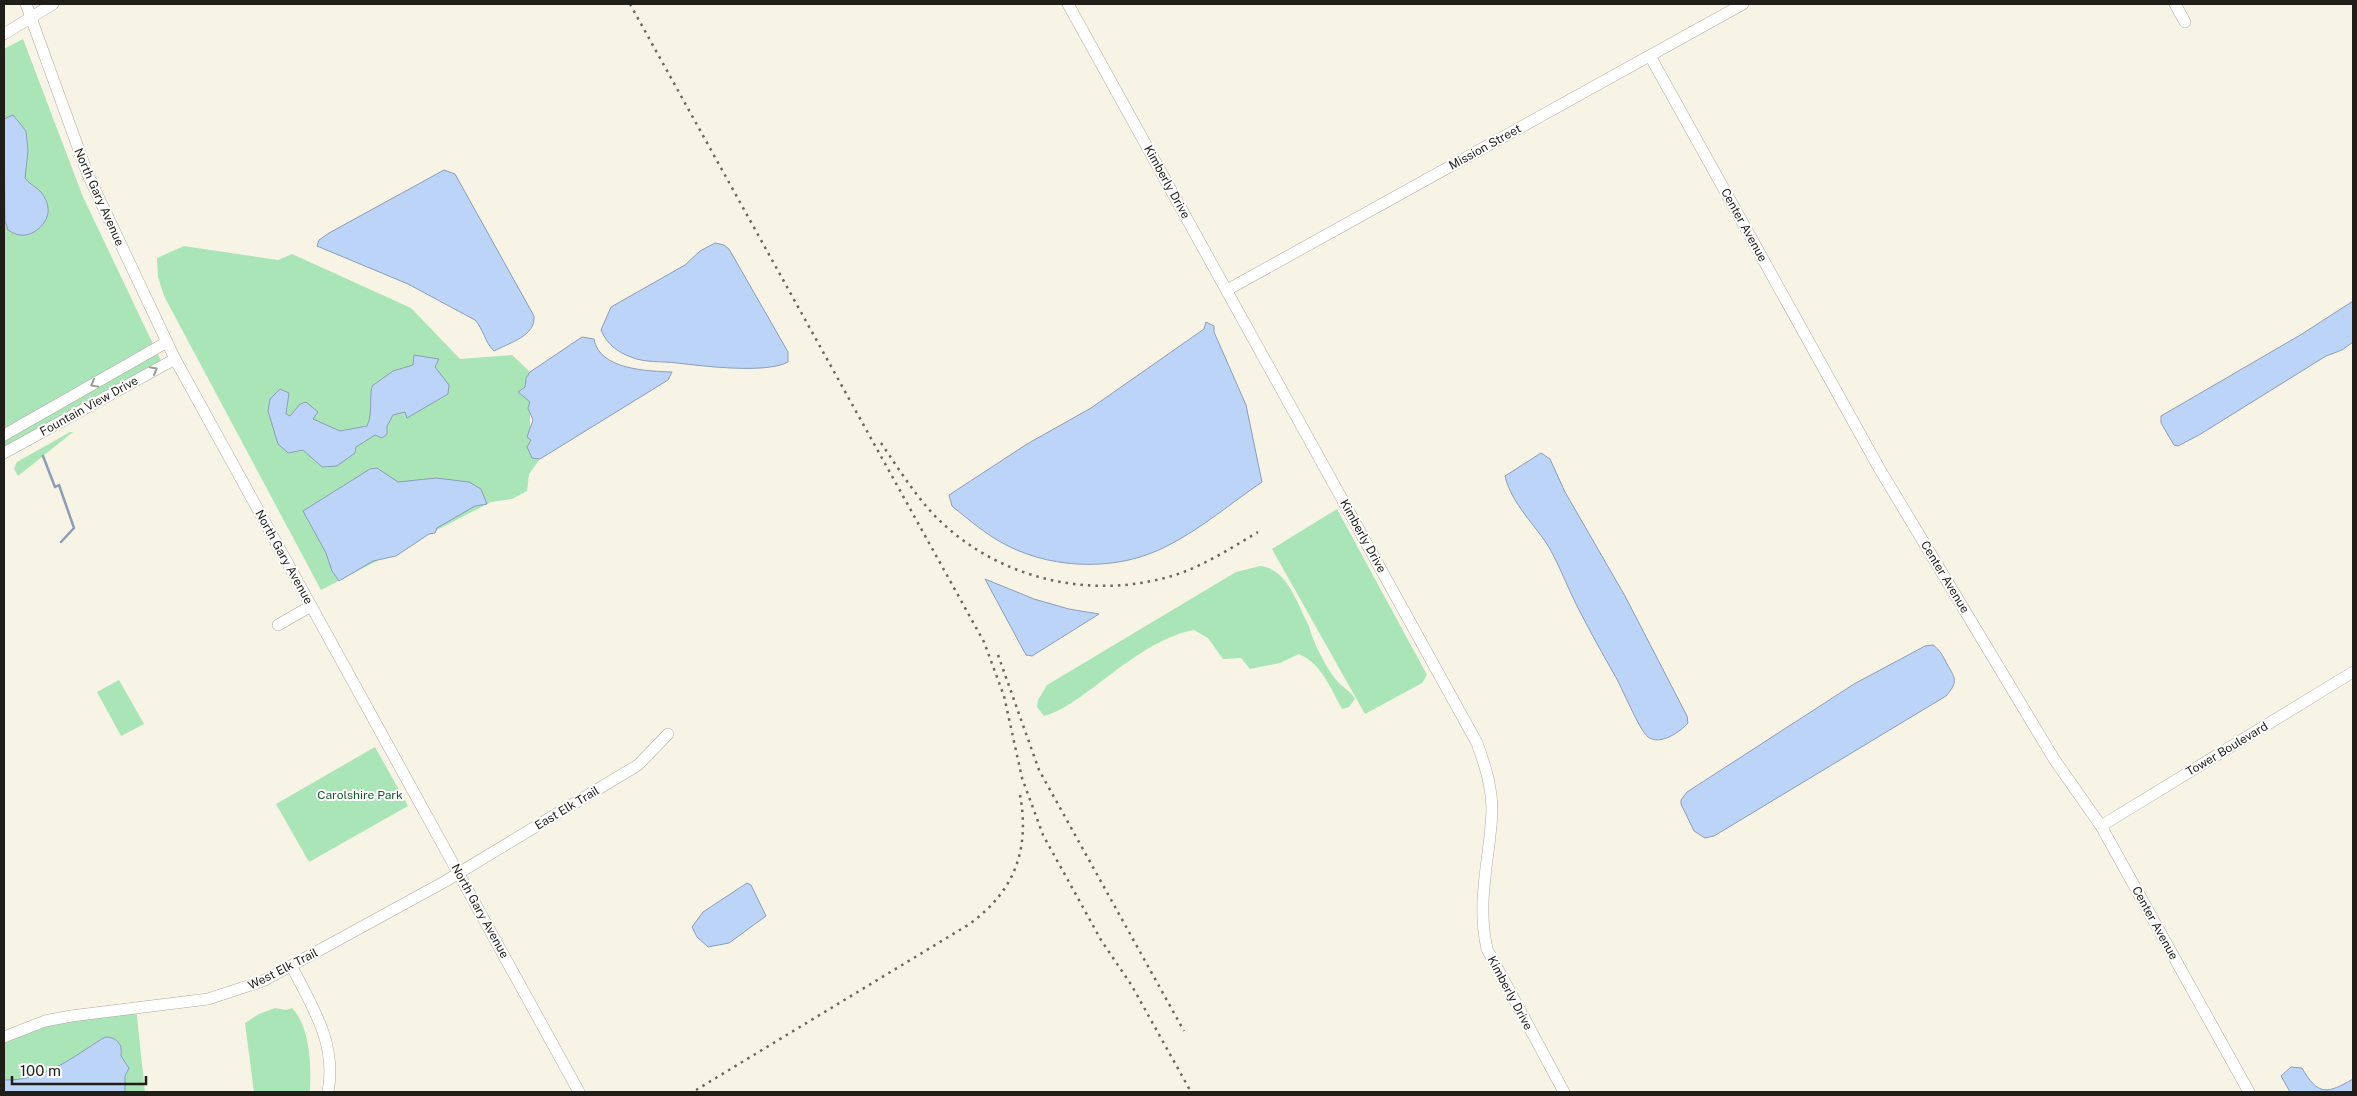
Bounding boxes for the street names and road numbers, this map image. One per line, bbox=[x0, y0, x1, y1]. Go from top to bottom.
street label: Mission Street bbox=[1446, 121, 1524, 173]
street label: Kimberly Drive bbox=[1141, 143, 1193, 221]
street label: North Gary Avenue bbox=[71, 146, 127, 248]
street label: Center Avenue bbox=[1718, 186, 1770, 264]
street label: Fountain View Drive bbox=[37, 373, 141, 439]
street label: Kimberly Drive bbox=[1337, 497, 1389, 575]
street label: North Gary Avenue bbox=[252, 507, 316, 607]
street label: Center Avenue bbox=[1918, 538, 1972, 616]
street label: Tower Boulevard bbox=[2184, 719, 2270, 779]
street label: East Elk Trail bbox=[532, 783, 602, 833]
street label: North Gary Avenue bbox=[448, 861, 512, 961]
street label: Center Avenue bbox=[2129, 884, 2181, 962]
street label: West Elk Trail bbox=[246, 945, 320, 993]
street label: Kimberly Drive bbox=[1485, 954, 1535, 1033]

